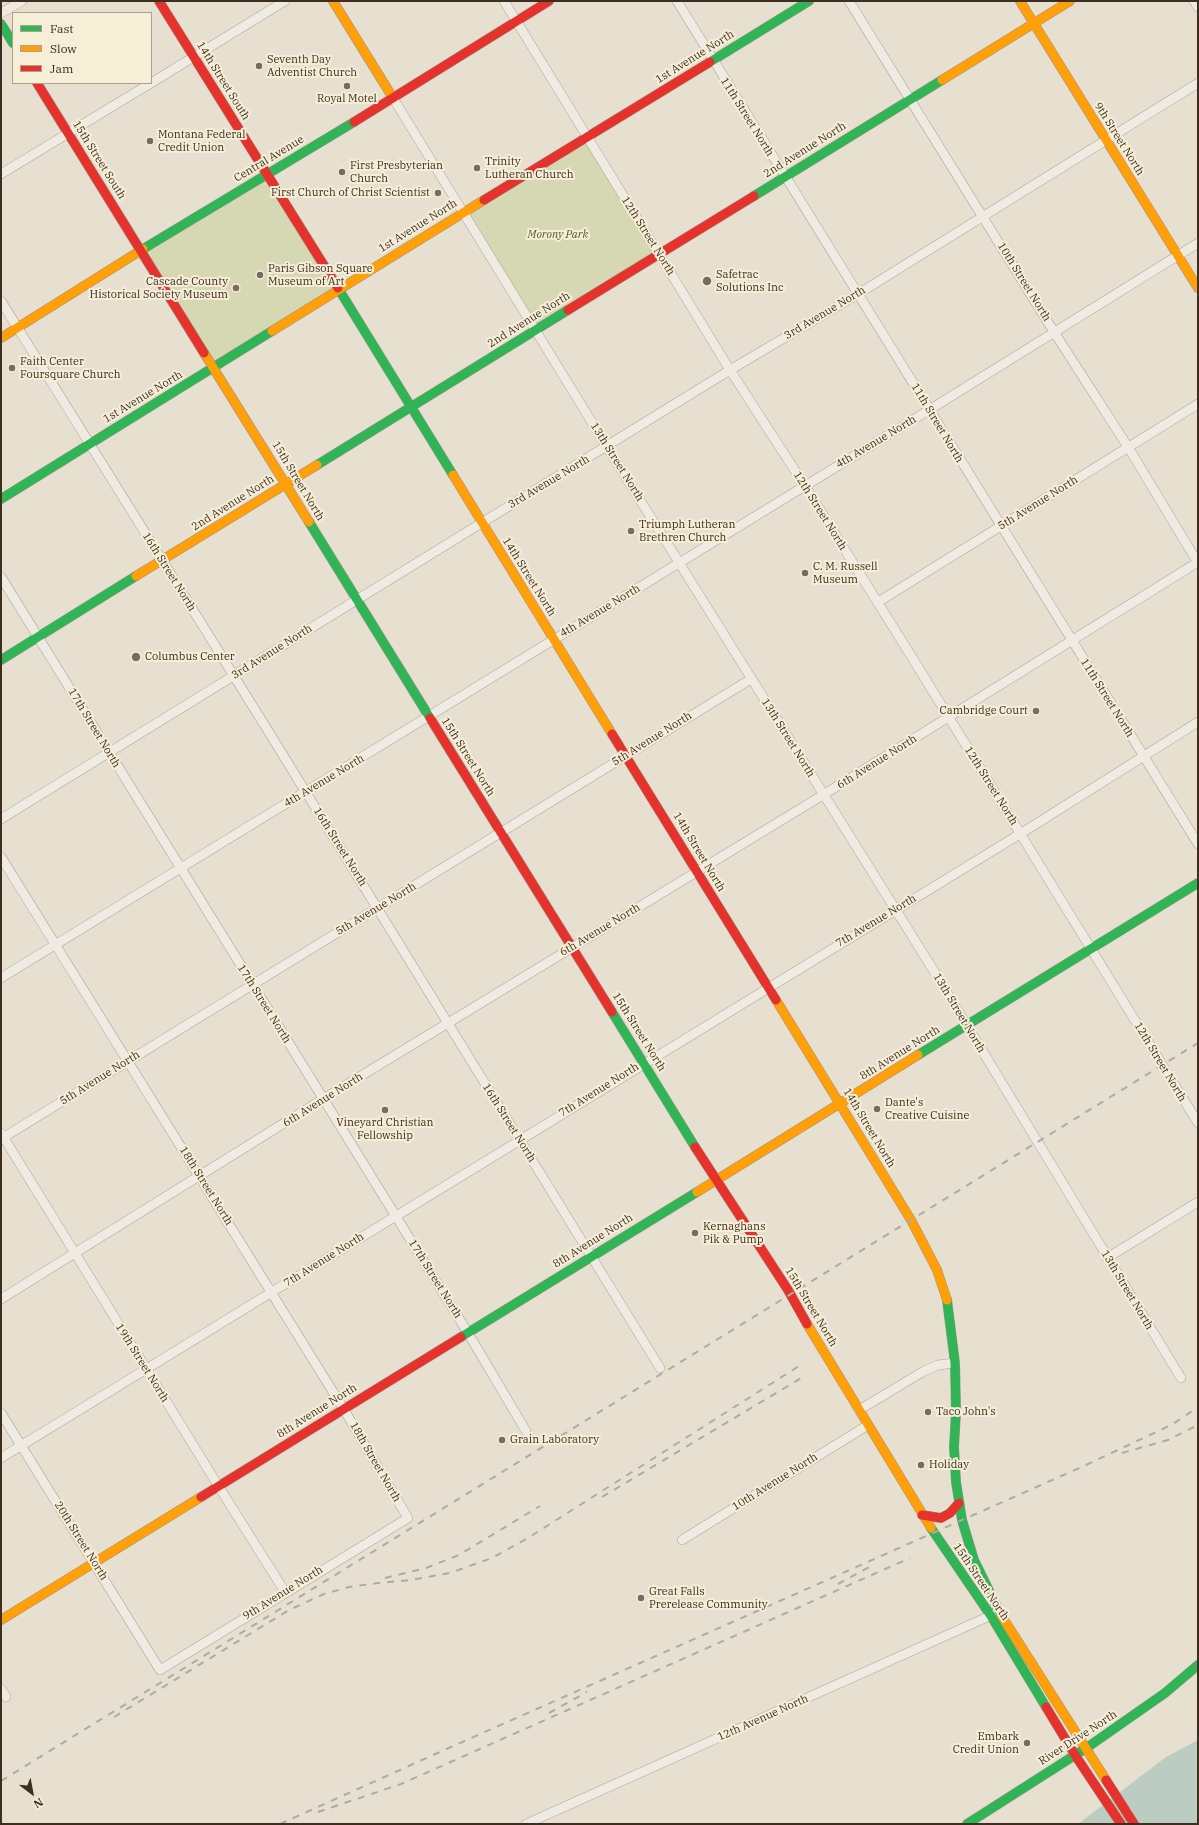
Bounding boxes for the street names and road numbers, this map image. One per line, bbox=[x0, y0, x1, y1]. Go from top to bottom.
street label: 1st Avenue North bbox=[653, 28, 737, 86]
street label: 14th Street South bbox=[194, 39, 252, 123]
street label: 11th Street North bbox=[717, 75, 777, 159]
street label: 9th Street North bbox=[1091, 100, 1147, 178]
street label: 15th Street South bbox=[70, 118, 128, 202]
street label: 2nd Avenue North bbox=[761, 119, 849, 181]
street label: Central Avenue bbox=[232, 133, 306, 185]
street label: 12th Street North bbox=[618, 194, 678, 278]
street label: 1st Avenue North bbox=[376, 197, 460, 255]
street label: 10th Street North bbox=[994, 240, 1054, 324]
street label: 3rd Avenue North bbox=[782, 284, 868, 342]
street label: 2nd Avenue North bbox=[485, 289, 573, 351]
street label: 1st Avenue North bbox=[101, 368, 185, 426]
street label: 11th Street North bbox=[908, 381, 966, 465]
street label: 4th Avenue North bbox=[833, 413, 919, 471]
street label: 13th Street North bbox=[587, 420, 647, 504]
street label: 15th Street North bbox=[269, 439, 327, 523]
street label: 3rd Avenue North bbox=[506, 453, 592, 511]
street label: 12th Street North bbox=[790, 469, 850, 553]
street label: 2nd Avenue North bbox=[189, 472, 277, 534]
street label: 5th Avenue North bbox=[996, 473, 1080, 533]
street label: 16th Street North bbox=[139, 530, 199, 614]
street label: 14th Street North bbox=[499, 535, 559, 619]
street label: 4th Avenue North bbox=[557, 582, 643, 640]
street label: 3rd Avenue North bbox=[229, 622, 315, 682]
street label: 11th Street North bbox=[1077, 656, 1137, 740]
street label: 17th Street North bbox=[65, 686, 123, 770]
street label: 13th Street North bbox=[758, 696, 818, 780]
street label: 5th Avenue North bbox=[610, 709, 694, 769]
street label: 15th Street North bbox=[438, 715, 498, 799]
street label: 6th Avenue North bbox=[835, 732, 919, 792]
street label: 12th Street North bbox=[961, 744, 1021, 828]
street label: 4th Avenue North bbox=[281, 752, 367, 810]
street label: 16th Street North bbox=[310, 805, 370, 889]
street label: 14th Street North bbox=[670, 810, 728, 894]
street label: 5th Avenue North bbox=[333, 880, 419, 938]
street label: 7th Avenue North bbox=[833, 892, 919, 950]
street label: 6th Avenue North bbox=[557, 901, 643, 959]
street label: 17th Street North bbox=[234, 962, 294, 1046]
street label: 13th Street North bbox=[930, 971, 988, 1055]
street label: 15th Street North bbox=[609, 990, 669, 1074]
street label: 12th Street North bbox=[1131, 1020, 1189, 1104]
street label: 8th Avenue North bbox=[858, 1023, 942, 1083]
street label: 5th Avenue North bbox=[58, 1048, 142, 1108]
street label: 7th Avenue North bbox=[557, 1060, 641, 1120]
street label: 6th Avenue North bbox=[281, 1070, 365, 1130]
street label: 16th Street North bbox=[479, 1081, 539, 1165]
street label: 14th Street North bbox=[840, 1086, 898, 1170]
street label: 18th Street North bbox=[176, 1144, 236, 1228]
street label: 8th Avenue North bbox=[551, 1211, 635, 1271]
street label: 7th Avenue North bbox=[282, 1230, 366, 1290]
street label: 17th Street North bbox=[405, 1237, 465, 1321]
street label: 13th Street North bbox=[1098, 1248, 1156, 1332]
street label: 15th Street North bbox=[782, 1265, 840, 1349]
street label: 19th Street North bbox=[112, 1321, 172, 1405]
street label: 8th Avenue North bbox=[275, 1381, 359, 1441]
street label: 18th Street North bbox=[347, 1420, 403, 1504]
street label: 10th Avenue North bbox=[730, 1450, 820, 1514]
street label: 20th Street North bbox=[51, 1499, 111, 1583]
street label: 15th Street North bbox=[950, 1541, 1012, 1623]
street label: 9th Avenue North bbox=[241, 1563, 325, 1623]
street label: 12th Avenue North bbox=[715, 1692, 811, 1744]
street label: River Drive North bbox=[1036, 1708, 1120, 1768]

